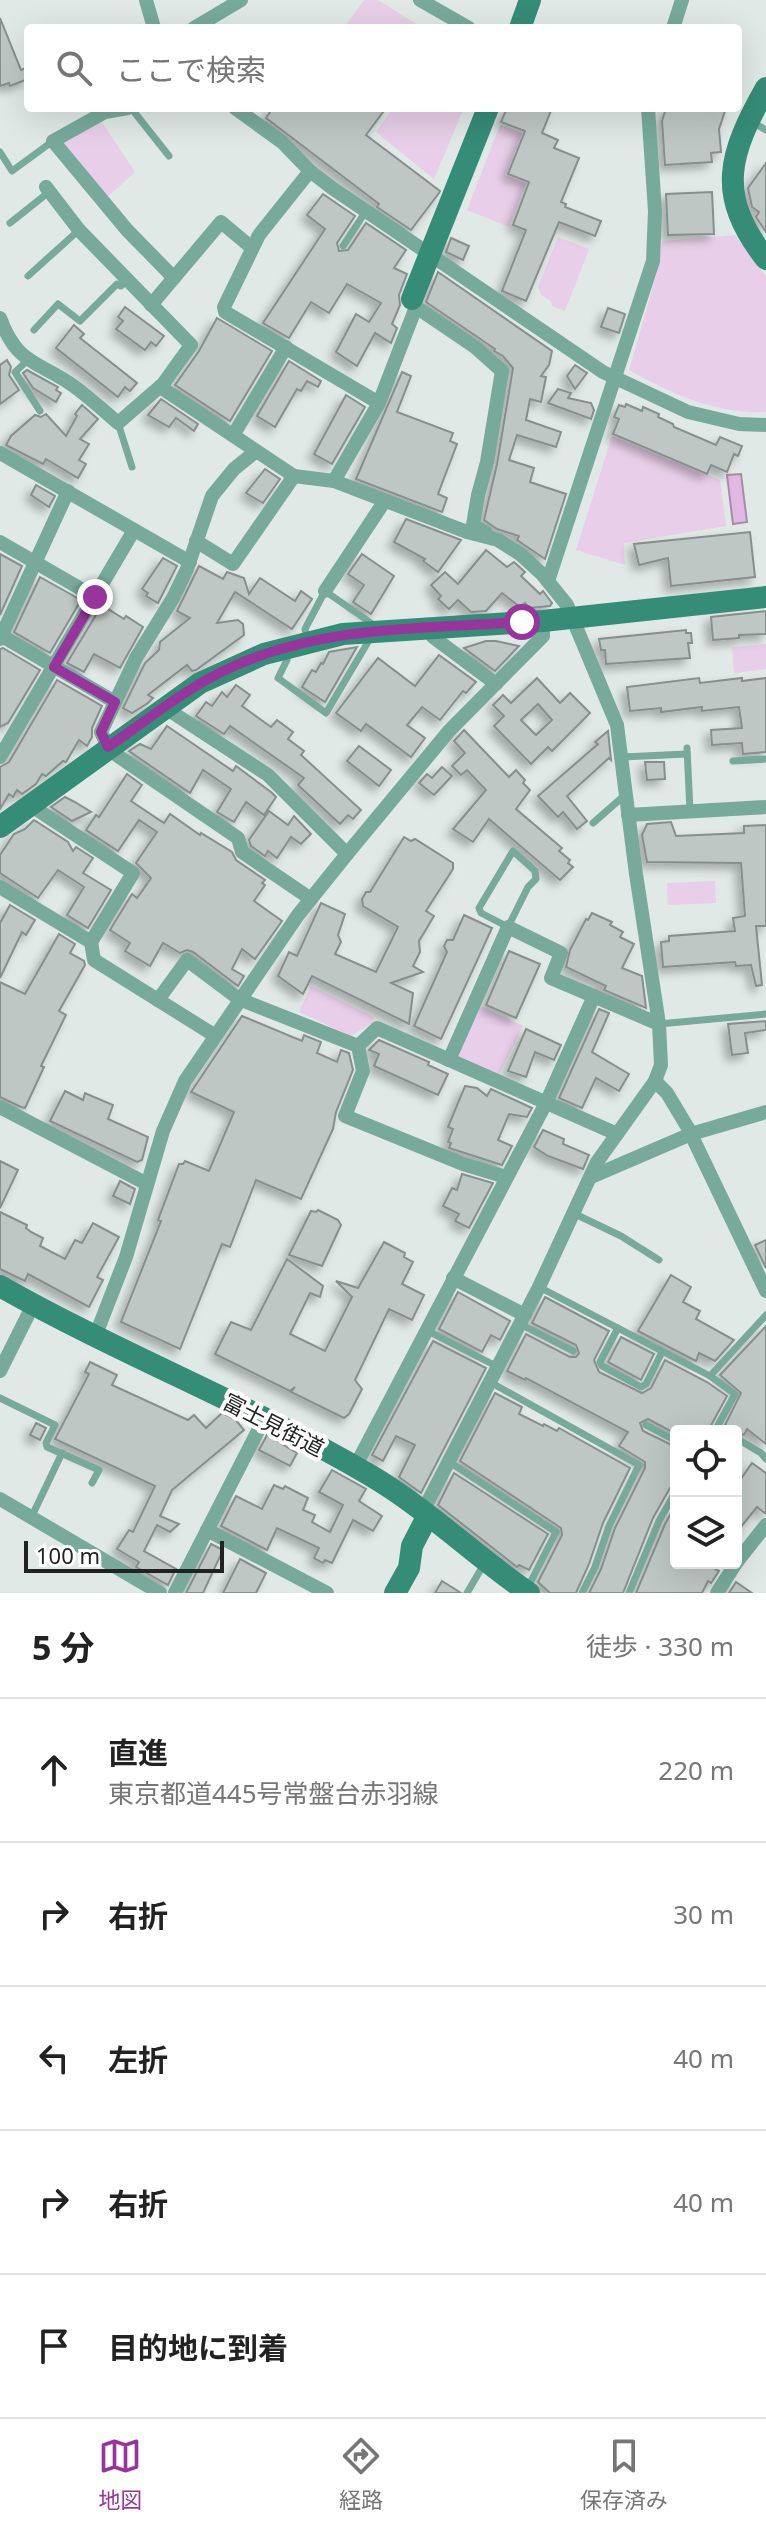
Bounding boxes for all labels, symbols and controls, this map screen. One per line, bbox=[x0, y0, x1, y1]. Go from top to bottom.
search box bbox=[24, 24, 742, 112]
icon: search bbox=[52, 46, 96, 90]
text: ここで検索 bbox=[116, 49, 266, 90]
route end bbox=[77, 579, 113, 615]
route start bbox=[504, 604, 540, 640]
street label: 富士見街道 bbox=[218, 1386, 330, 1462]
map controls bbox=[670, 1425, 742, 1569]
button: locate bbox=[670, 1425, 742, 1497]
button: layers bbox=[670, 1497, 742, 1569]
scale bar bbox=[24, 1537, 224, 1573]
text: 100 m bbox=[36, 1540, 100, 1570]
text: 5 分 bbox=[32, 1624, 94, 1670]
text: 徒歩 · 330 m bbox=[586, 1628, 734, 1664]
text: 直進 bbox=[108, 1732, 168, 1773]
icon: ahead bbox=[32, 1748, 76, 1792]
text: 220 m bbox=[658, 1752, 734, 1788]
text: 東京都道445号常盤台赤羽線 bbox=[108, 1775, 439, 1811]
icon: right bbox=[32, 1892, 76, 1936]
text: 右折 bbox=[108, 1895, 168, 1936]
text: 30 m bbox=[673, 1896, 734, 1932]
icon: left bbox=[32, 2036, 76, 2080]
text: 左折 bbox=[108, 2039, 168, 2080]
text: 40 m bbox=[673, 2040, 734, 2076]
icon: right bbox=[32, 2180, 76, 2224]
text: 右折 bbox=[108, 2183, 168, 2224]
text: 40 m bbox=[673, 2184, 734, 2220]
icon: arrive bbox=[32, 2324, 76, 2368]
text: 目的地に到着 bbox=[108, 2327, 288, 2368]
tab: 地図 bbox=[98, 2434, 142, 2514]
tab: 経路 bbox=[339, 2434, 383, 2514]
tab: 保存済み bbox=[580, 2434, 668, 2514]

